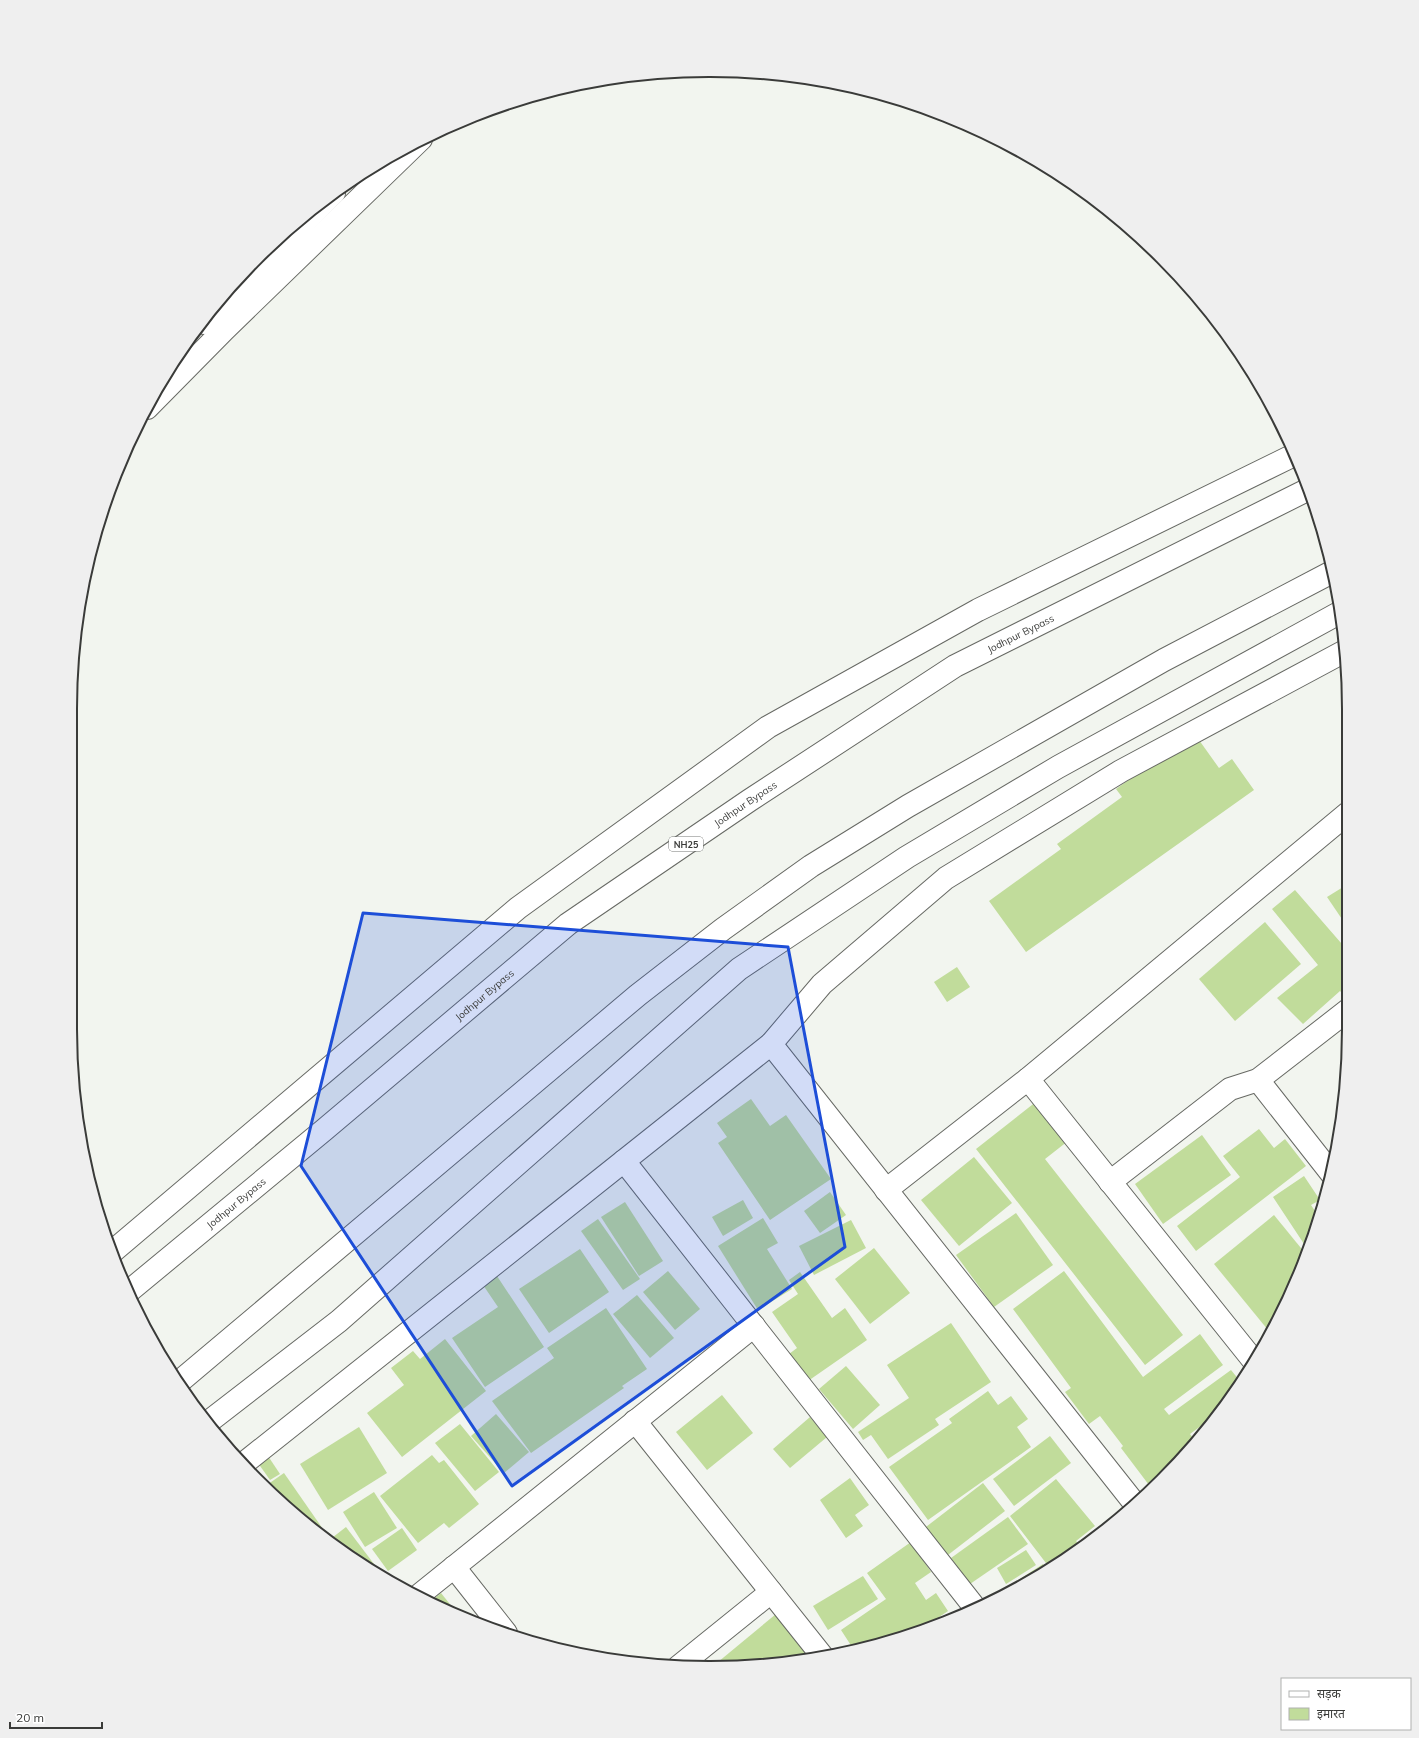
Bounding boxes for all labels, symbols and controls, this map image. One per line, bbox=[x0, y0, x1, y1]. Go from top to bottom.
street label: Jodhpur Bypass bbox=[985, 611, 1056, 655]
street label: Jodhpur Bypass bbox=[711, 778, 779, 829]
road number: NH25 bbox=[669, 837, 703, 851]
street label: Jodhpur Bypass bbox=[452, 966, 516, 1023]
street label: Jodhpur Bypass bbox=[204, 1175, 268, 1231]
legend bbox=[1281, 1678, 1411, 1730]
text: सड़क bbox=[1317, 1686, 1342, 1701]
scale bar bbox=[10, 1704, 102, 1730]
text: इमारत bbox=[1317, 1706, 1346, 1721]
text: 20 m bbox=[16, 1710, 44, 1725]

